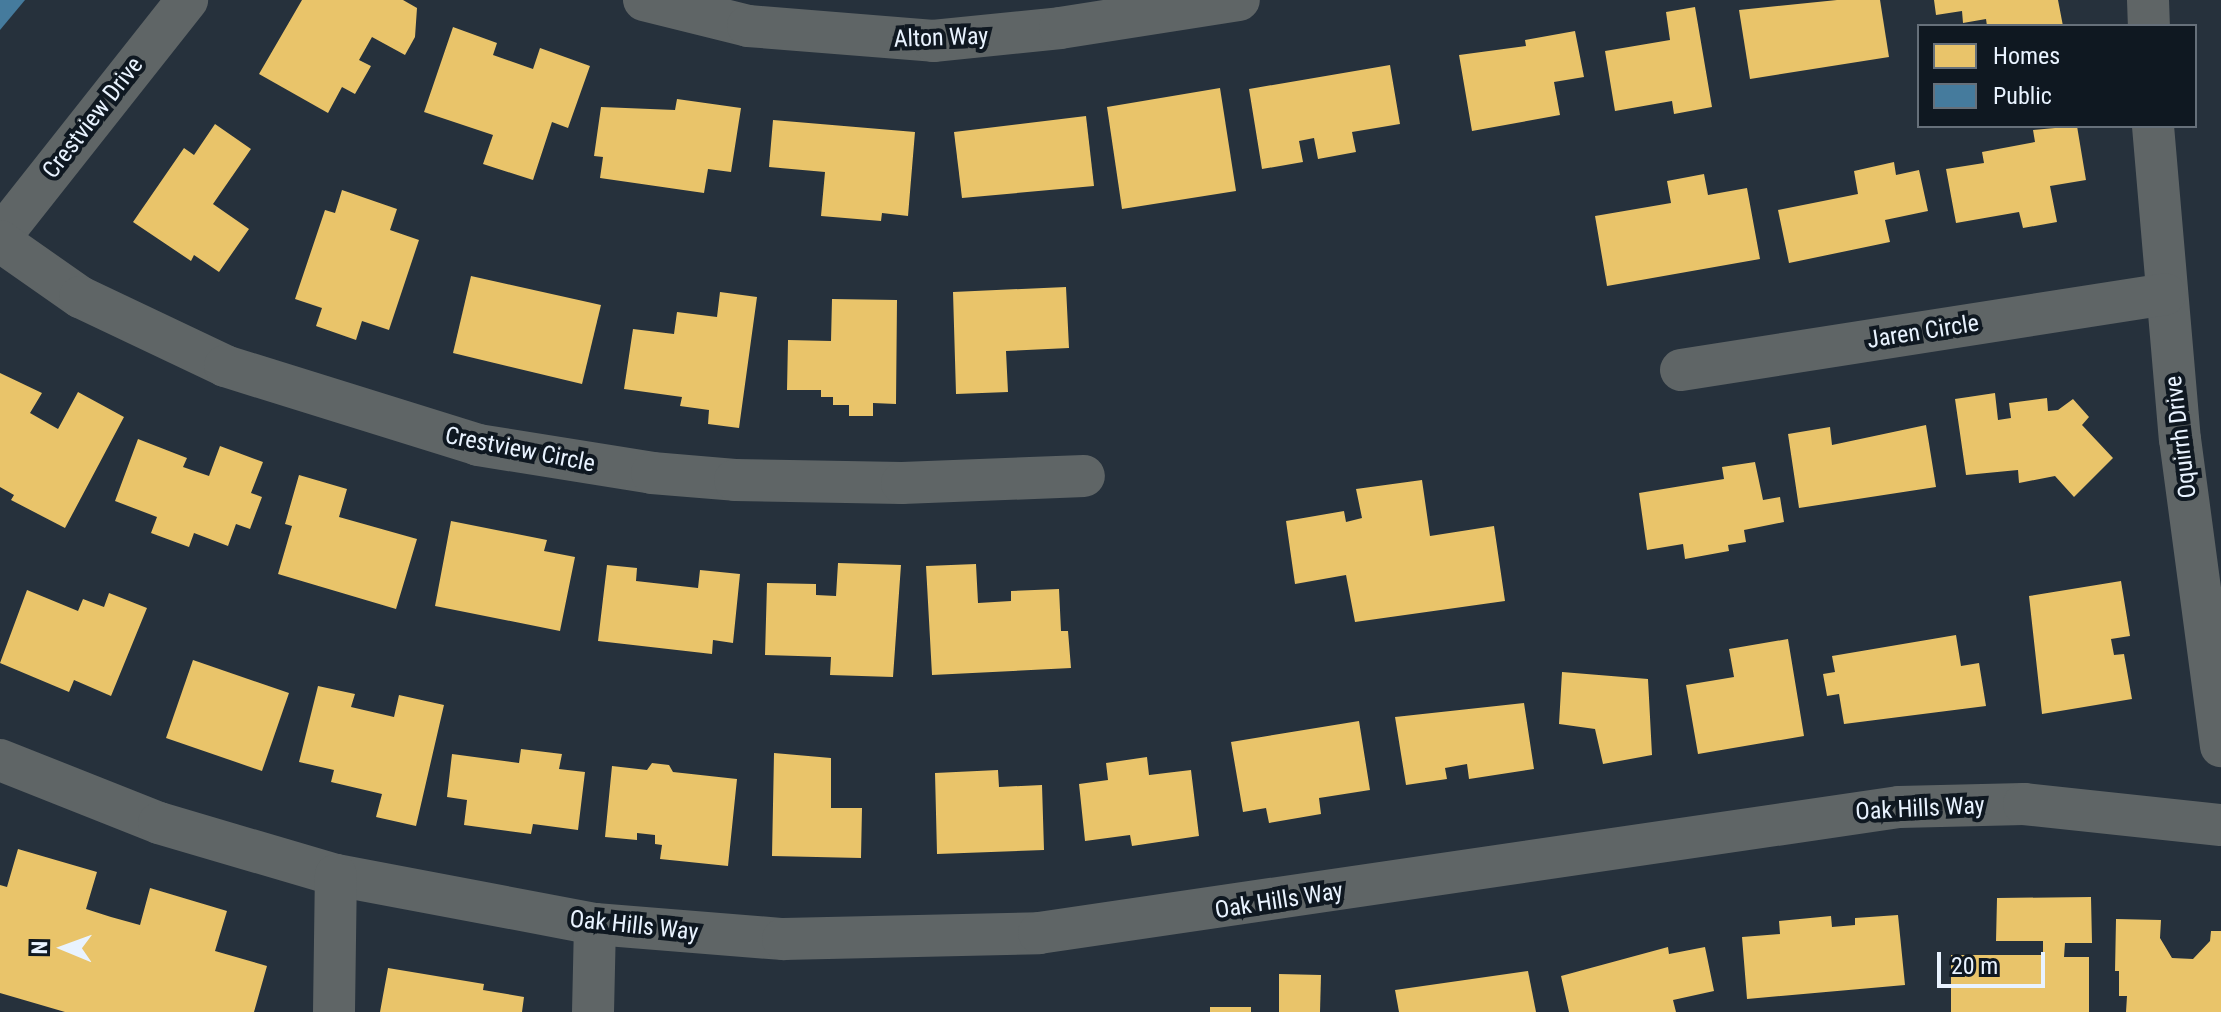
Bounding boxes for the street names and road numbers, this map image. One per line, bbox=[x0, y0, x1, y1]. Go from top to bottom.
street label: Alton Way bbox=[893, 22, 989, 54]
street label: Crestview Drive bbox=[37, 52, 149, 184]
street label: Jaren Circle bbox=[1865, 309, 1981, 355]
street label: Oquirrh Drive bbox=[2159, 374, 2203, 500]
street label: Crestview Circle bbox=[443, 421, 597, 479]
street label: Oak Hills Way bbox=[1855, 791, 1985, 827]
street label: Oak Hills Way bbox=[1213, 877, 1345, 925]
street label: Oak Hills Way bbox=[568, 905, 700, 947]

